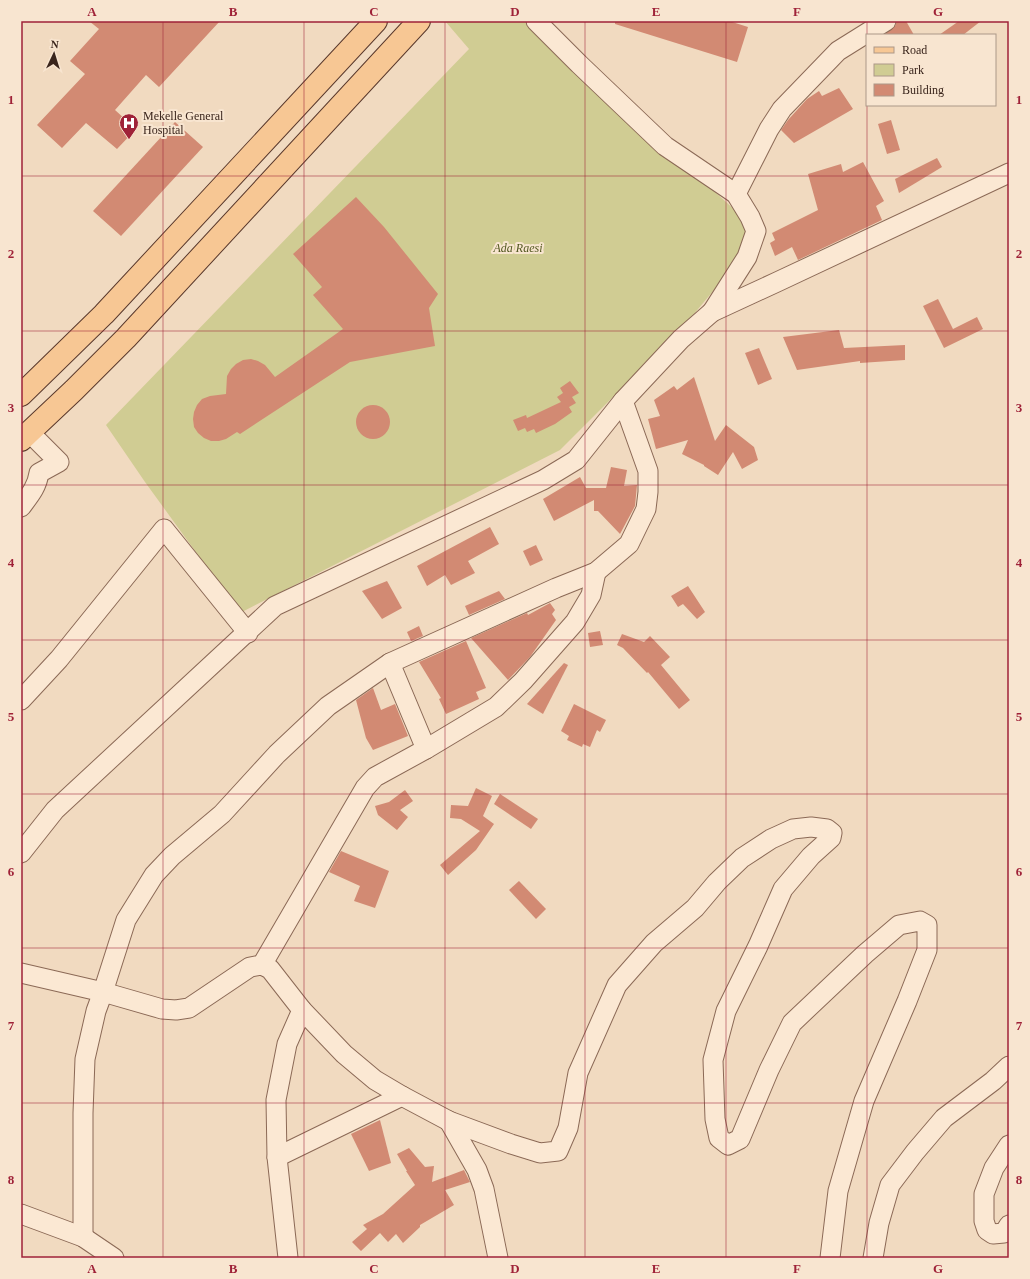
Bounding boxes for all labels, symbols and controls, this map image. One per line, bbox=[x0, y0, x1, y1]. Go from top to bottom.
text: A bbox=[87, 4, 97, 19]
text: B bbox=[229, 4, 238, 19]
text: C bbox=[369, 4, 379, 19]
text: D bbox=[510, 4, 520, 19]
text: E bbox=[652, 4, 660, 19]
text: F bbox=[793, 4, 801, 19]
text: G bbox=[933, 4, 943, 19]
north arrow bbox=[34, 34, 74, 74]
legend bbox=[866, 34, 996, 106]
text: N bbox=[50, 38, 59, 50]
text: Road bbox=[902, 43, 927, 57]
text: Park bbox=[902, 63, 924, 77]
text: Building bbox=[902, 83, 944, 97]
text: 1 bbox=[8, 92, 14, 107]
text: 1 bbox=[1016, 92, 1022, 107]
place label: Mekelle General Hospital bbox=[143, 109, 224, 137]
hospital icon: Mekelle General Hospital bbox=[118, 112, 140, 140]
park label: Ada Raesi bbox=[493, 241, 543, 255]
text: 2 bbox=[8, 246, 14, 261]
text: 2 bbox=[1016, 246, 1022, 261]
text: 3 bbox=[8, 400, 15, 415]
text: 3 bbox=[1016, 400, 1023, 415]
text: 4 bbox=[8, 555, 15, 570]
text: 4 bbox=[1016, 555, 1023, 570]
text: 5 bbox=[8, 709, 15, 724]
text: 5 bbox=[1016, 709, 1023, 724]
text: 6 bbox=[8, 864, 15, 879]
text: 6 bbox=[1016, 864, 1023, 879]
text: 7 bbox=[8, 1018, 15, 1033]
text: 7 bbox=[1016, 1018, 1023, 1033]
text: 8 bbox=[8, 1172, 15, 1187]
text: 8 bbox=[1016, 1172, 1023, 1187]
text: A bbox=[87, 1261, 97, 1276]
text: B bbox=[229, 1261, 238, 1276]
text: C bbox=[369, 1261, 379, 1276]
text: D bbox=[510, 1261, 520, 1276]
text: E bbox=[652, 1261, 660, 1276]
text: F bbox=[793, 1261, 801, 1276]
text: G bbox=[933, 1261, 943, 1276]

